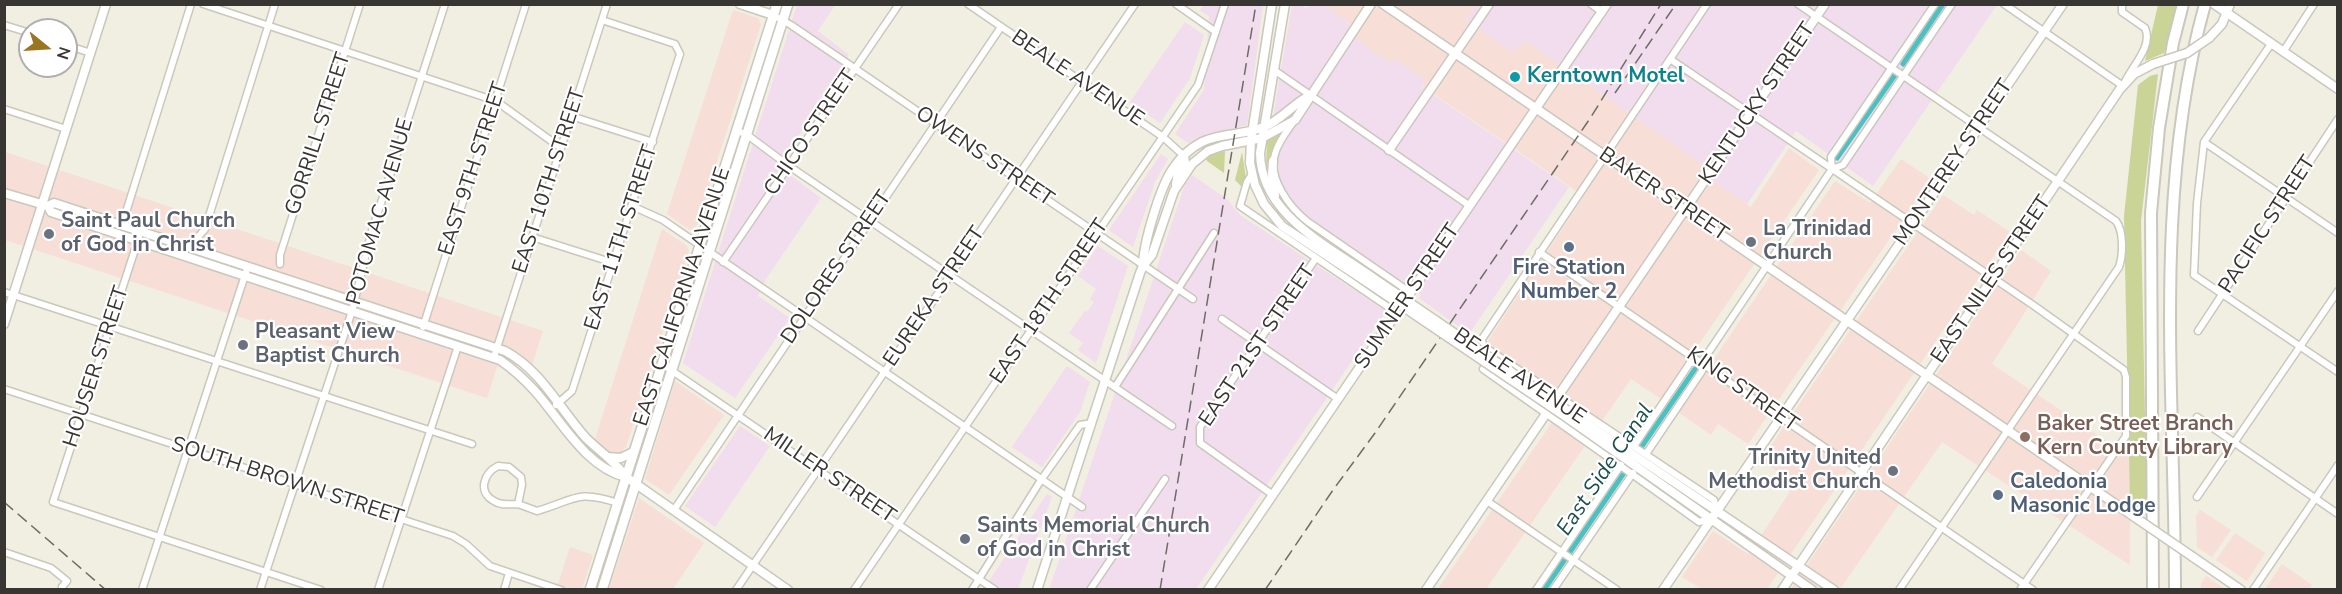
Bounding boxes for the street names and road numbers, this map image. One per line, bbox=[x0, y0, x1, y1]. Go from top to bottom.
street label: KENTUCKY STREET bbox=[1695, 18, 1821, 190]
street label: BEALE AVENUE bbox=[1006, 25, 1148, 133]
street label: GORRILL STREET bbox=[281, 50, 357, 218]
street label: CHICO STREET bbox=[760, 65, 862, 201]
street label: MONTEREY STREET bbox=[1889, 75, 2019, 251]
street label: EAST 9TH STREET bbox=[434, 79, 514, 259]
street label: EAST 10TH STREET bbox=[508, 85, 592, 277]
street label: OWENS STREET bbox=[910, 102, 1058, 212]
street label: POTOMAC AVENUE bbox=[342, 116, 420, 308]
street label: EAST 11TH STREET bbox=[580, 142, 664, 334]
street label: BAKER STREET bbox=[1594, 143, 1732, 247]
street label: PACIFIC STREET bbox=[2214, 151, 2322, 299]
street label: EAST CALIFORNIA AVENUE bbox=[629, 164, 737, 430]
street label: DOLORES STREET bbox=[777, 187, 897, 349]
street label: EAST NILES STREET bbox=[1927, 191, 2057, 369]
street label: EAST 18TH STREET bbox=[986, 215, 1114, 389]
street label: SUMNER STREET bbox=[1350, 220, 1466, 374]
street label: EUREKA STREET bbox=[879, 222, 991, 372]
street label: EAST 21ST STREET bbox=[1195, 260, 1321, 432]
street label: HOUSER STREET bbox=[59, 283, 135, 451]
street label: BEALE AVENUE bbox=[1448, 323, 1590, 431]
street label: KING STREET bbox=[1681, 342, 1803, 438]
street label: MILLER STREET bbox=[758, 423, 900, 529]
street label: SOUTH BROWN STREET bbox=[168, 433, 406, 531]

